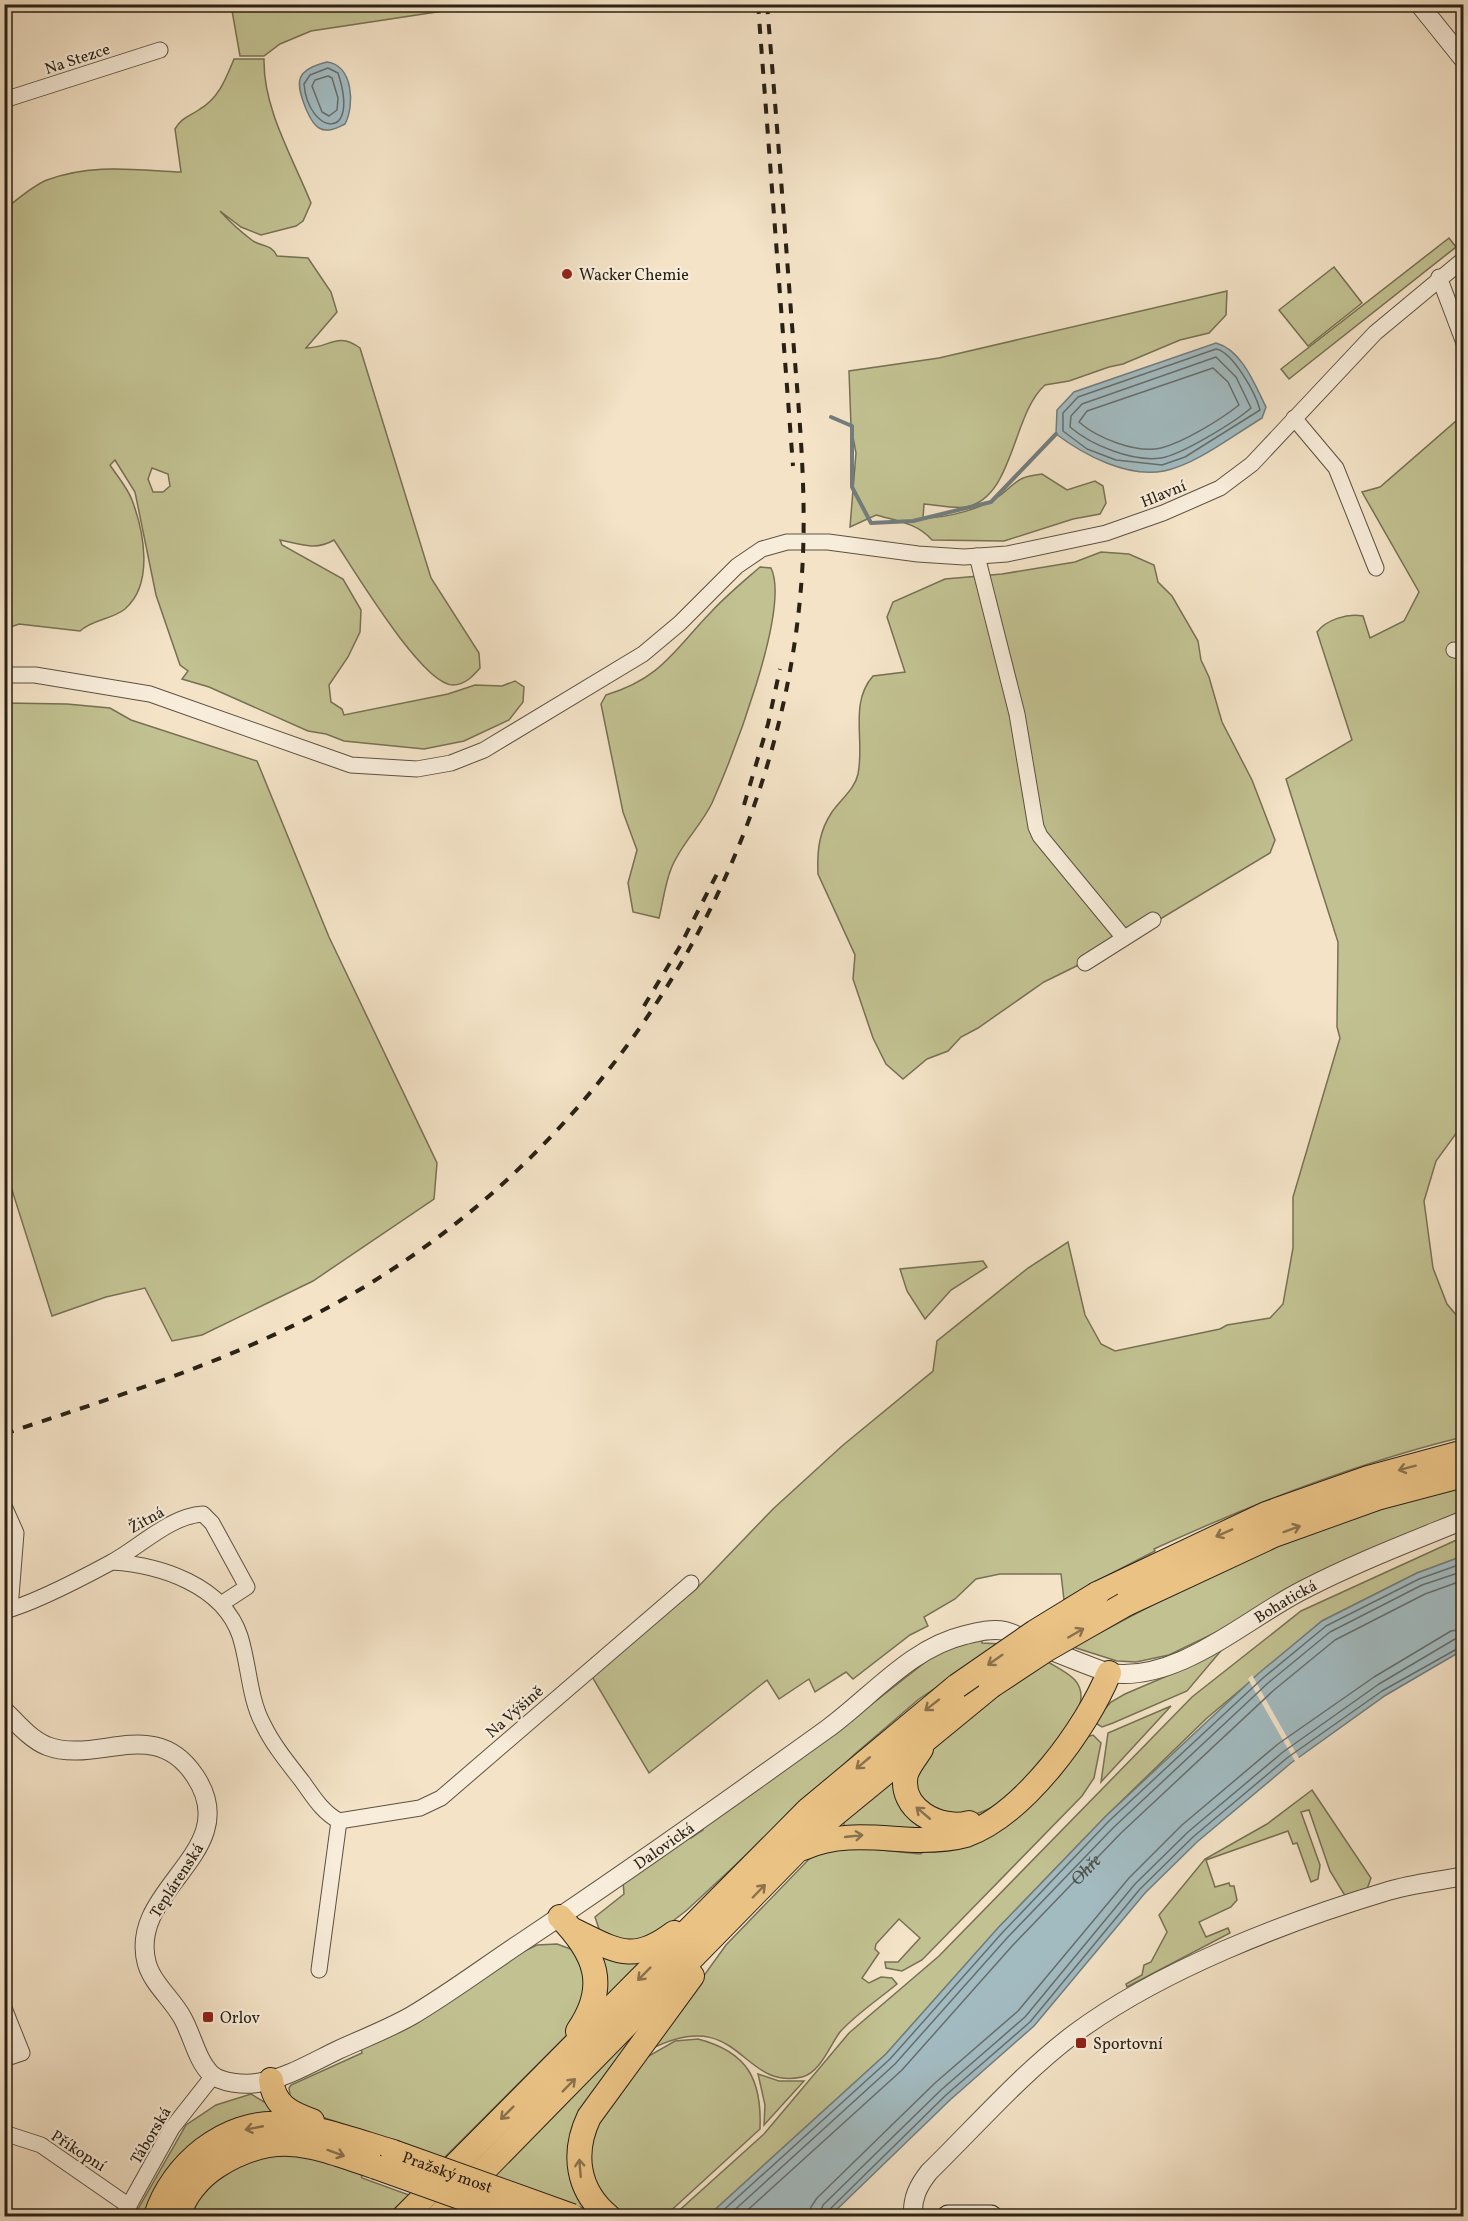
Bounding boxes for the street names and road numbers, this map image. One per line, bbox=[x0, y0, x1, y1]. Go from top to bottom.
street label: Na Stezce bbox=[42, 39, 113, 81]
street label: Hlavní bbox=[1138, 476, 1190, 514]
street label: Žitná bbox=[125, 1501, 169, 1540]
street label: Bohatická bbox=[1251, 1576, 1321, 1629]
street label: Na Výšině bbox=[482, 1681, 549, 1744]
street label: Dalovická bbox=[630, 1818, 700, 1876]
street label: Teplárenská bbox=[145, 1839, 210, 1923]
street label: Táborská bbox=[126, 2103, 177, 2169]
street label: Příkopní bbox=[46, 2126, 110, 2178]
street label: Pražský most bbox=[399, 2147, 495, 2200]

